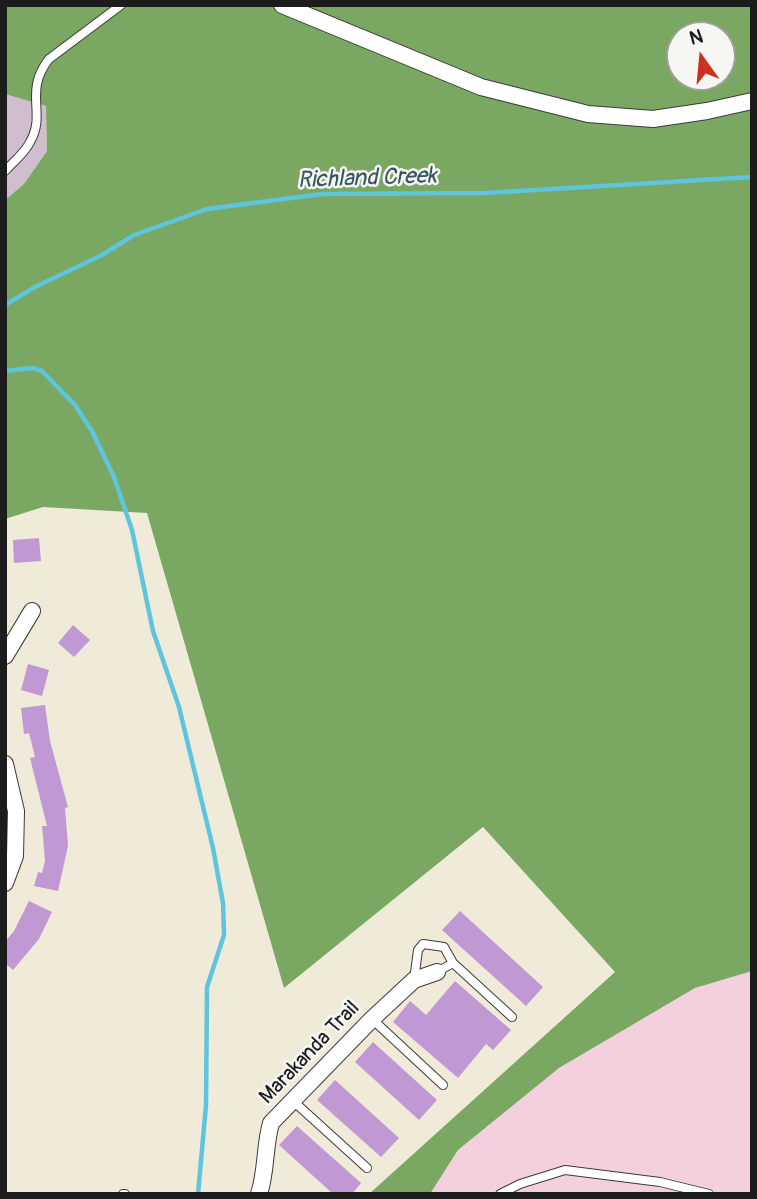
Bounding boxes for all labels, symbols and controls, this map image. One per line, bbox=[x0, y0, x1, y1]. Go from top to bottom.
north arrow bbox=[666, 21, 736, 91]
text: N bbox=[687, 24, 705, 51]
water label: Richland Creek bbox=[297, 163, 437, 195]
street label: Marakanda Trail bbox=[255, 996, 365, 1110]

